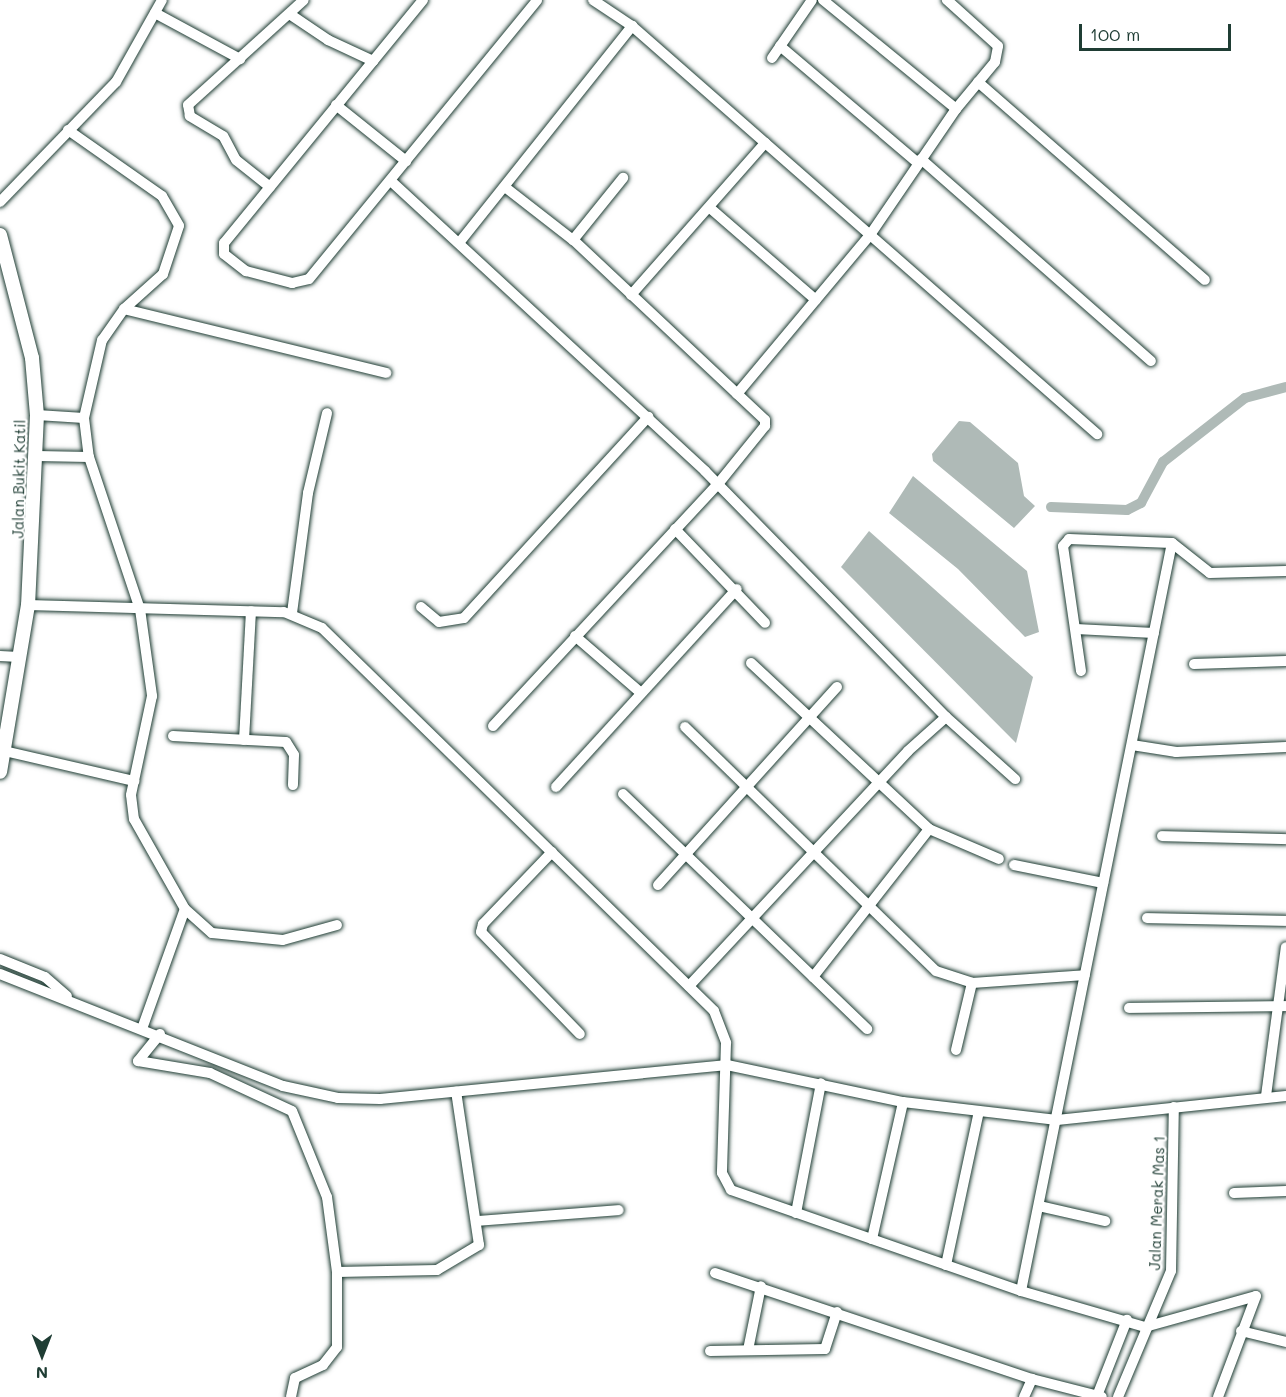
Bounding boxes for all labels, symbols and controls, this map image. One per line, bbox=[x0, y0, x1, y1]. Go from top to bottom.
scale bar bbox=[1082, 12, 1234, 50]
text: 100 m bbox=[1090, 22, 1140, 46]
street label: Jalan Bukit Katil bbox=[9, 420, 29, 538]
street label: Jalan Merak Mas 1 bbox=[1146, 1135, 1168, 1271]
north arrow bbox=[12, 1325, 72, 1385]
text: N bbox=[36, 1363, 48, 1384]

